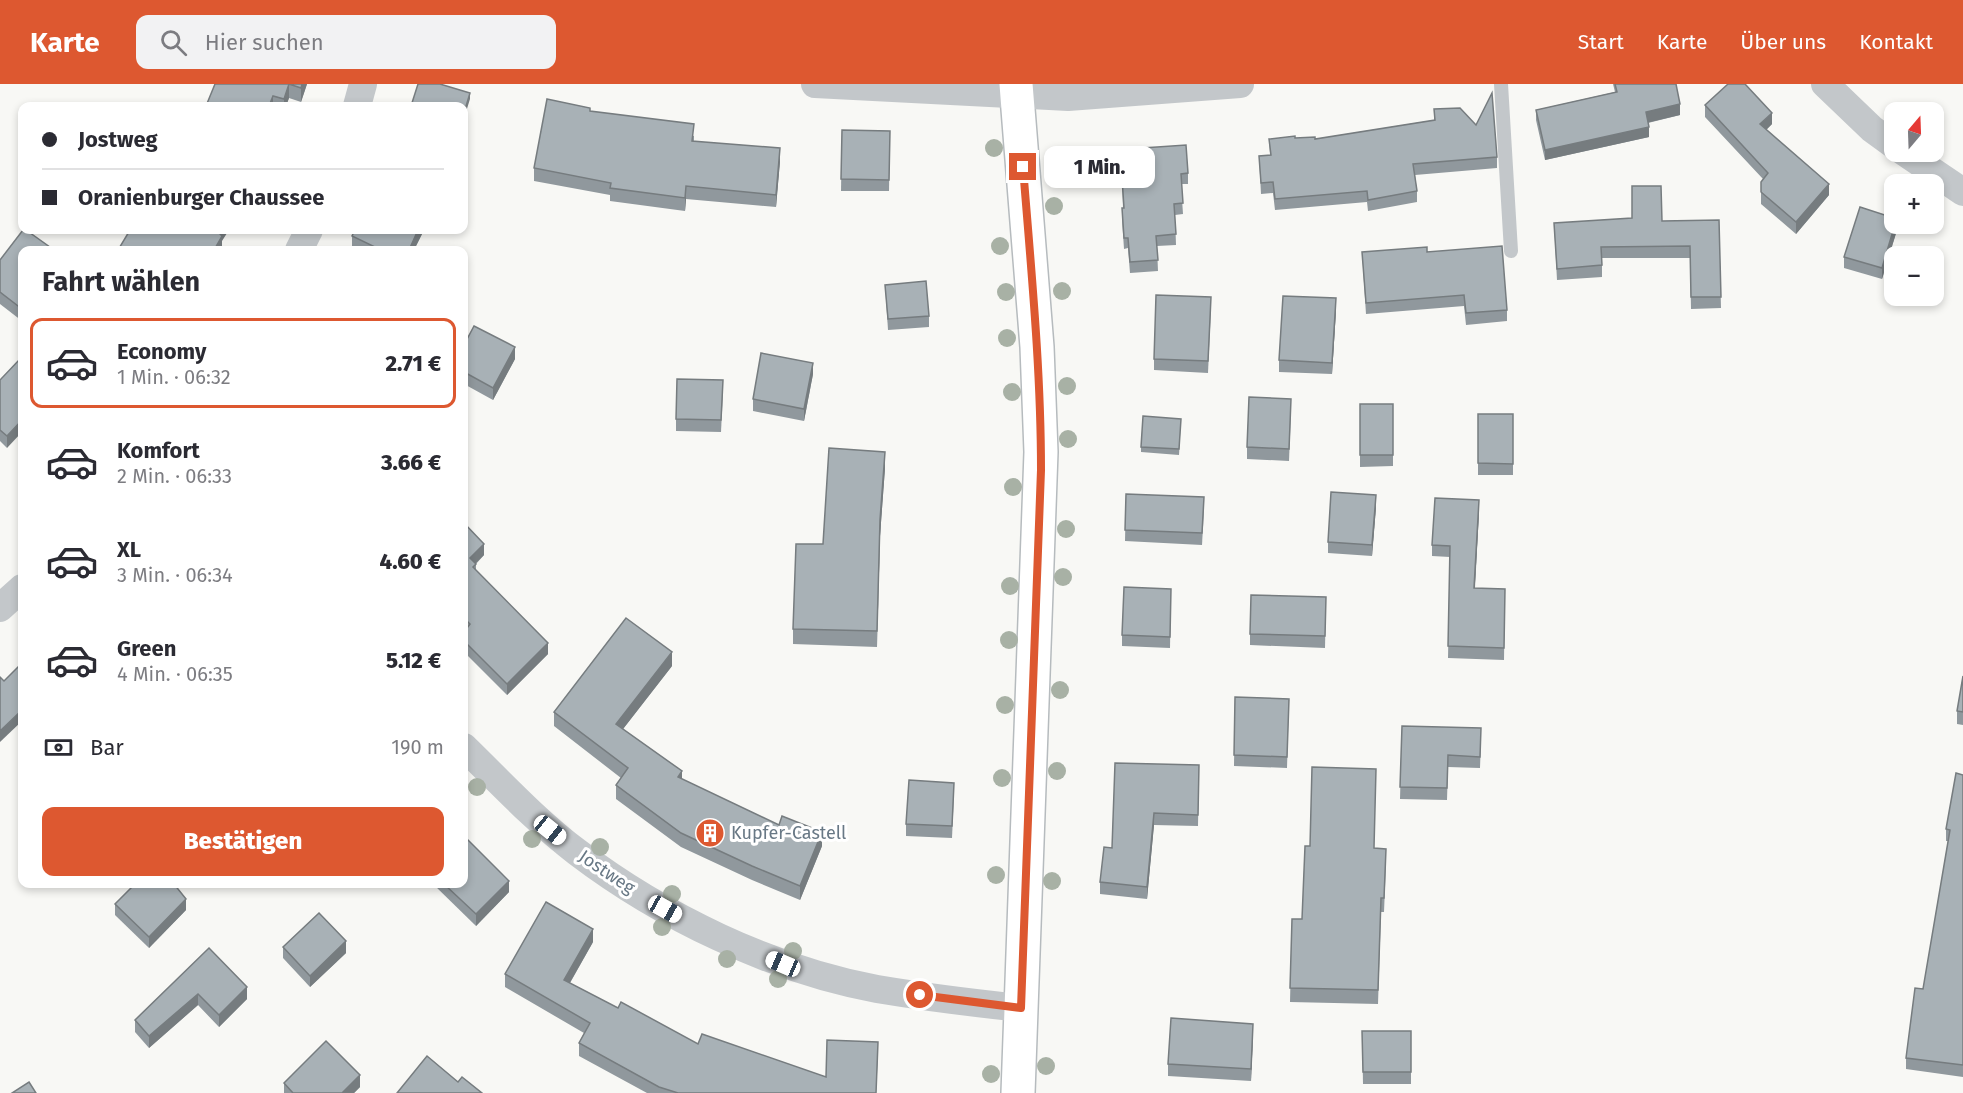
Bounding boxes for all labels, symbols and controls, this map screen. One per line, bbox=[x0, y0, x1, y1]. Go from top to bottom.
search box bbox=[136, 15, 556, 69]
text: Karte bbox=[30, 26, 100, 59]
icon: search bbox=[157, 26, 190, 59]
text: Hier suchen bbox=[205, 29, 324, 56]
text: Start bbox=[1578, 29, 1624, 55]
text: Karte bbox=[1657, 29, 1707, 55]
text: Über uns bbox=[1740, 29, 1826, 55]
text: Kontakt bbox=[1859, 29, 1933, 55]
north arrow bbox=[1884, 102, 1944, 162]
map controls bbox=[1884, 102, 1944, 306]
text: Jostweg bbox=[78, 126, 158, 153]
callout: 1 Min. bbox=[1044, 146, 1155, 188]
route end bbox=[1009, 153, 1036, 180]
text: 1 Min. bbox=[1074, 155, 1125, 179]
button: + bbox=[1884, 174, 1944, 234]
text: Oranienburger Chaussee bbox=[78, 184, 324, 211]
button: − bbox=[1884, 246, 1944, 306]
text: Fahrt wählen bbox=[42, 266, 200, 298]
icon: car bbox=[45, 336, 99, 390]
text: Economy bbox=[117, 338, 206, 365]
text: 2.71 € bbox=[386, 350, 441, 377]
text: 1 Min. · 06:32 bbox=[117, 365, 231, 389]
icon: car bbox=[45, 435, 99, 489]
text: Komfort bbox=[117, 437, 200, 464]
text: 3.66 € bbox=[381, 449, 441, 476]
text: 2 Min. · 06:33 bbox=[117, 464, 232, 488]
icon: car bbox=[45, 534, 99, 588]
text: XL bbox=[117, 536, 141, 563]
text: 4.60 € bbox=[380, 548, 441, 575]
text: 3 Min. · 06:34 bbox=[117, 563, 233, 587]
icon: car bbox=[45, 633, 99, 687]
text: Green bbox=[117, 635, 176, 662]
text: 5.12 € bbox=[386, 647, 441, 674]
text: 4 Min. · 06:35 bbox=[117, 662, 233, 686]
icon: cash bbox=[42, 731, 75, 764]
text: Bar bbox=[90, 734, 124, 761]
text: 190 m bbox=[391, 735, 444, 759]
button: Bestätigen bbox=[42, 807, 444, 876]
car bbox=[530, 812, 570, 848]
building icon: Kupfer-Castell bbox=[694, 817, 726, 849]
place label: Kupfer-Castell bbox=[731, 822, 846, 844]
street label: Jostweg bbox=[575, 845, 640, 899]
car bbox=[645, 892, 685, 926]
car bbox=[763, 949, 803, 979]
route start bbox=[906, 981, 933, 1008]

